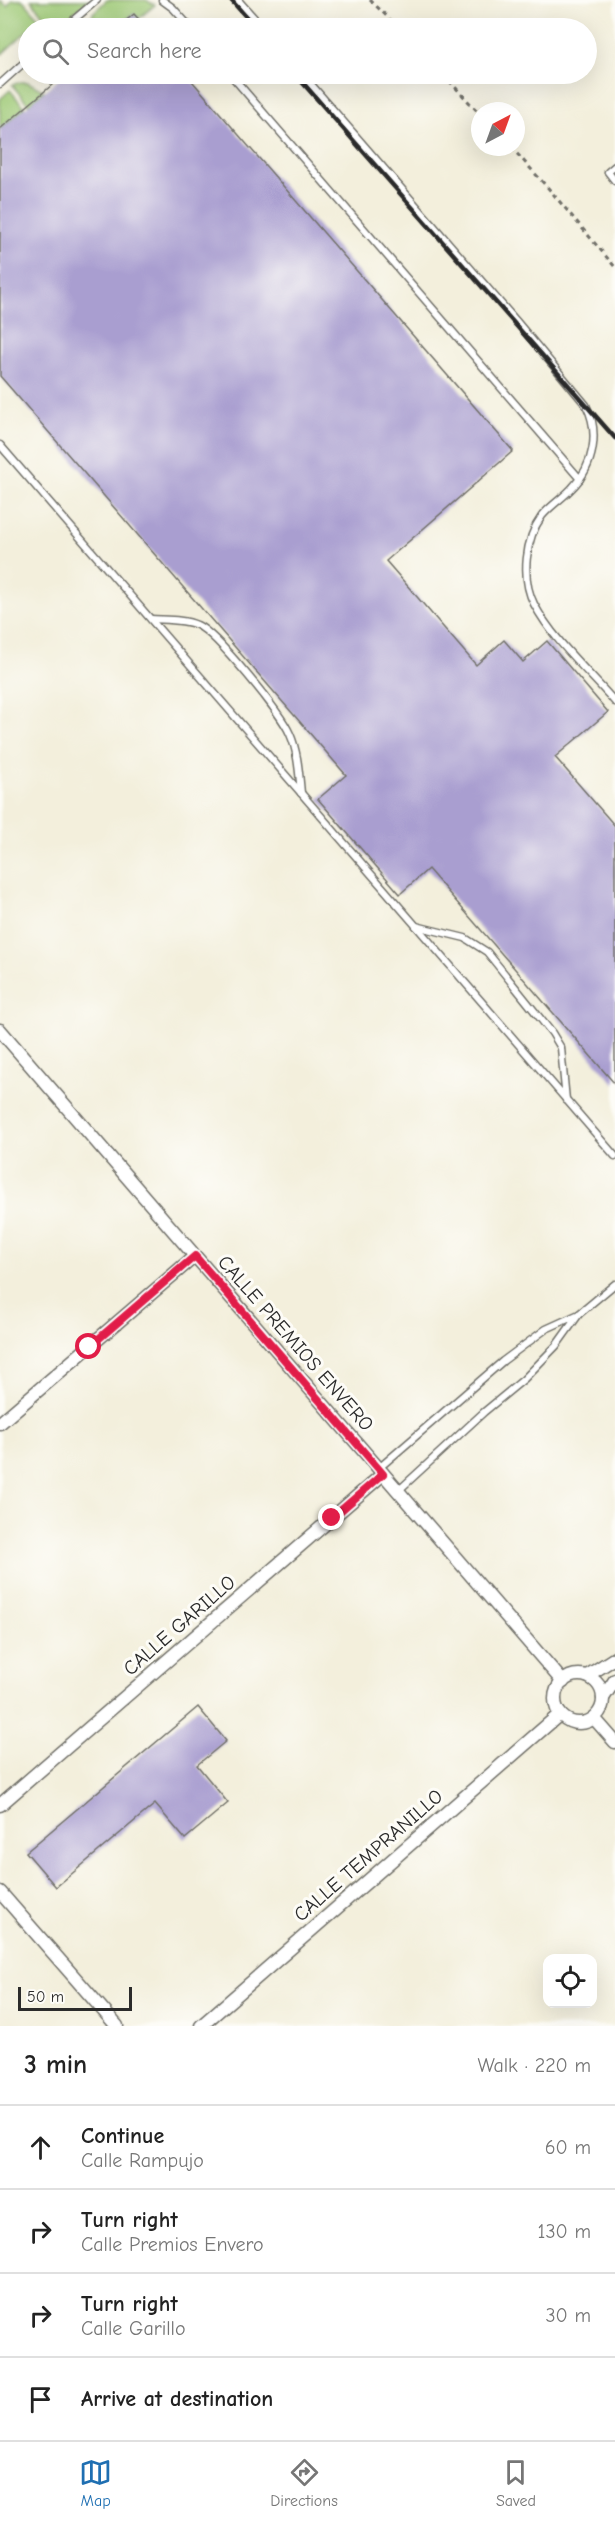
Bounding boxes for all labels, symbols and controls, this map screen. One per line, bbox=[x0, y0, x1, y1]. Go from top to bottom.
search box bbox=[18, 18, 597, 84]
icon: search bbox=[39, 35, 72, 68]
text: Search here bbox=[87, 38, 202, 64]
north arrow bbox=[471, 102, 525, 156]
street label: CALLE PREMIOS ENVERO bbox=[213, 1251, 378, 1436]
route start bbox=[75, 1333, 101, 1359]
route end bbox=[318, 1504, 344, 1530]
street label: CALLE GARILLO bbox=[119, 1571, 240, 1680]
street label: CALLE TEMPRANILLO bbox=[289, 1784, 448, 1926]
map controls bbox=[543, 1954, 597, 2008]
button: locate bbox=[543, 1954, 597, 2008]
scale bar bbox=[18, 1984, 132, 2012]
text: 50 m bbox=[27, 1988, 64, 2006]
text: 3 min bbox=[24, 2050, 87, 2080]
text: Walk · 220 m bbox=[477, 2054, 591, 2077]
text: Continue bbox=[81, 2123, 164, 2149]
icon: ahead bbox=[24, 2131, 57, 2164]
text: 60 m bbox=[545, 2136, 591, 2159]
text: Calle Rampujo bbox=[81, 2149, 204, 2172]
text: Turn right bbox=[81, 2207, 178, 2233]
icon: right bbox=[24, 2215, 57, 2248]
text: 130 m bbox=[538, 2220, 591, 2243]
text: Calle Premios Envero bbox=[81, 2233, 264, 2256]
text: Turn right bbox=[81, 2291, 178, 2317]
icon: right bbox=[24, 2299, 57, 2332]
text: 30 m bbox=[545, 2304, 591, 2327]
text: Calle Garillo bbox=[81, 2317, 186, 2340]
icon: arrive bbox=[24, 2383, 57, 2416]
text: Arrive at destination bbox=[81, 2386, 273, 2412]
tab: Map bbox=[79, 2456, 112, 2510]
tab: Directions bbox=[270, 2456, 338, 2510]
tab: Saved bbox=[496, 2456, 536, 2510]

